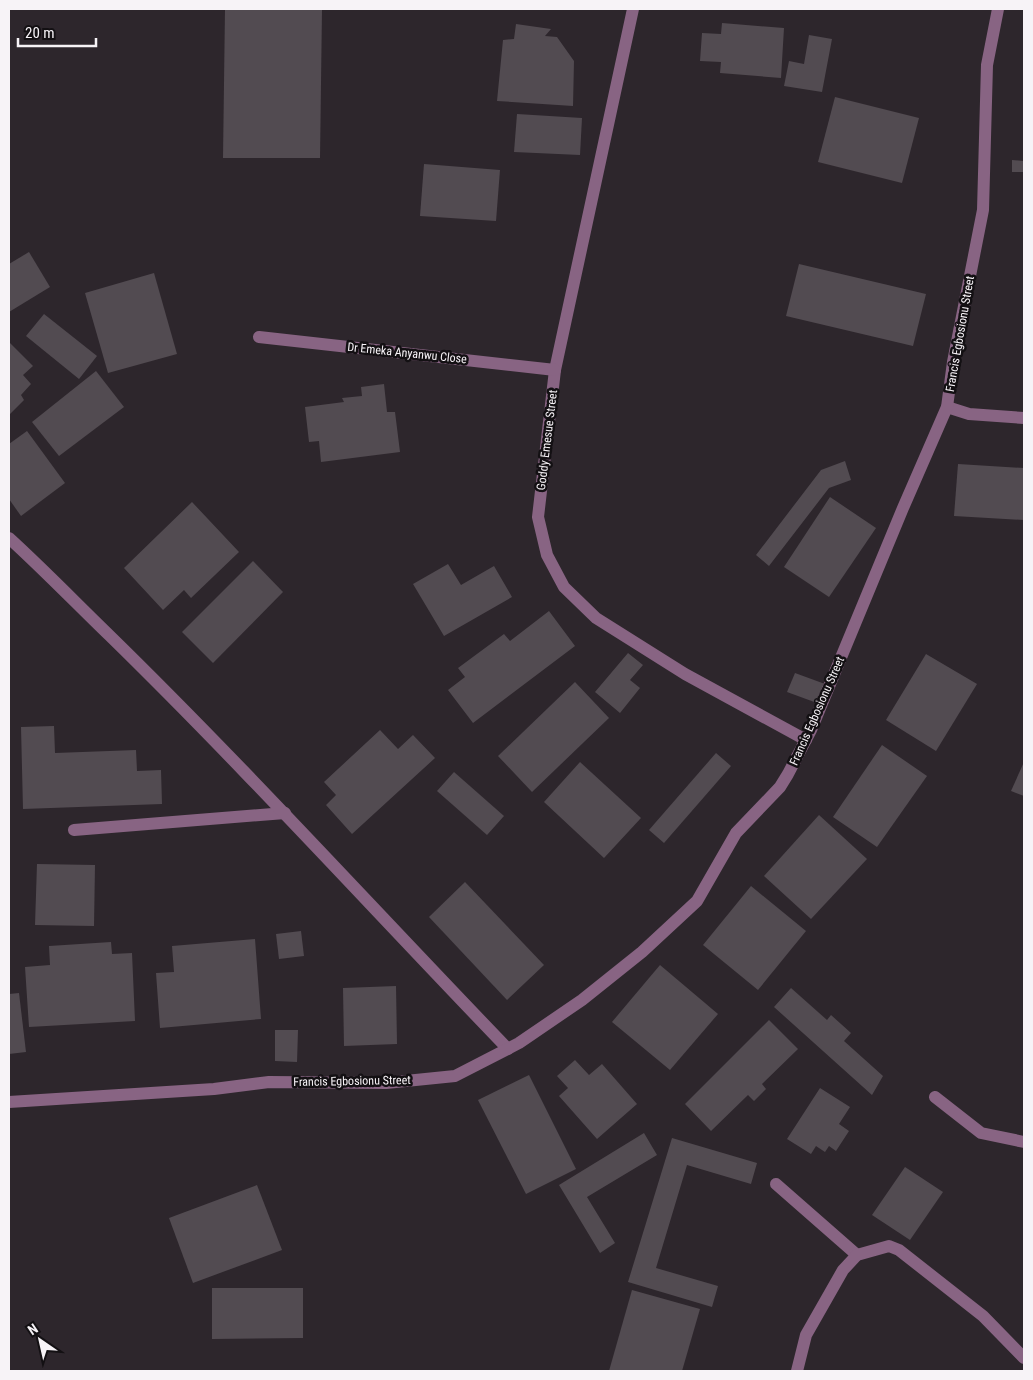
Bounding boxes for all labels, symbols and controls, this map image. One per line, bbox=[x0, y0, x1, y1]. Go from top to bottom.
scale bar bbox=[18, 15, 95, 47]
text: 20 m bbox=[25, 24, 55, 42]
street label: Francis Egbosionu Street bbox=[943, 274, 977, 393]
street label: Dr Emeka Anyanwu Close bbox=[347, 340, 468, 366]
street label: Goddy Emesue Street bbox=[534, 388, 560, 491]
street label: Francis Egbosionu Street bbox=[787, 654, 847, 768]
street label: Francis Egbosionu Street bbox=[293, 1073, 411, 1089]
north arrow bbox=[15, 1315, 65, 1365]
text: N bbox=[25, 1320, 41, 1338]

